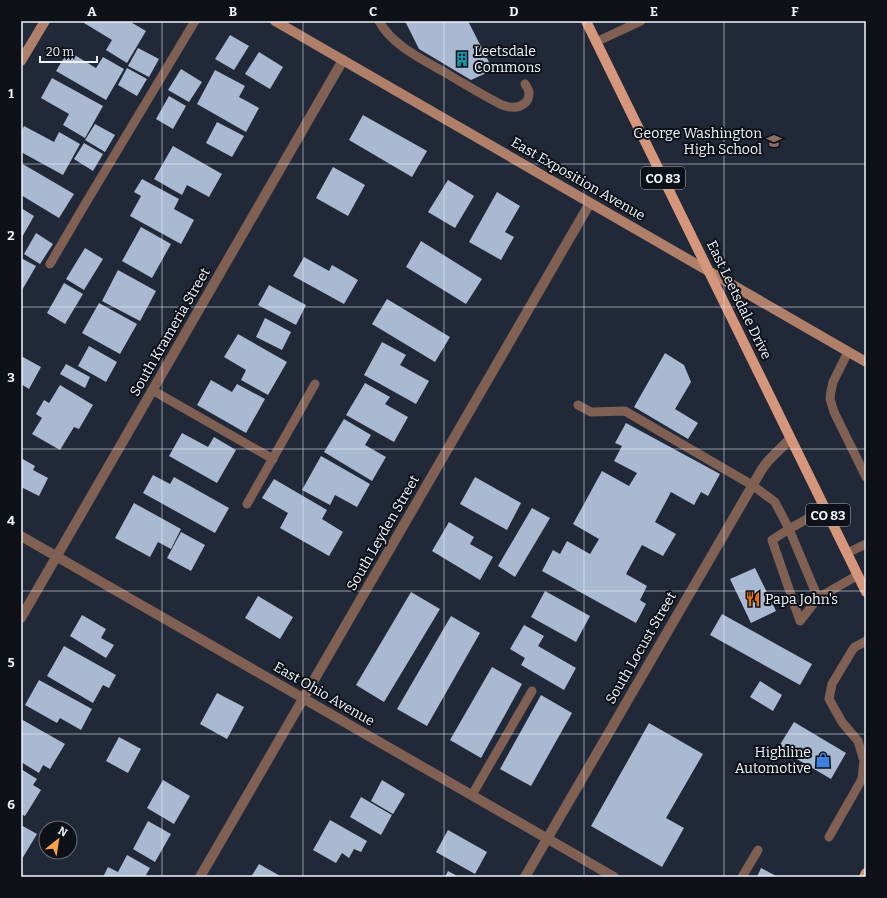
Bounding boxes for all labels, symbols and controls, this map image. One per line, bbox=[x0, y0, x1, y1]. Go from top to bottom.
text: A bbox=[87, 4, 97, 19]
text: B bbox=[229, 4, 237, 19]
text: C bbox=[369, 4, 377, 19]
text: D bbox=[509, 4, 519, 19]
text: E bbox=[650, 4, 658, 19]
text: F bbox=[791, 4, 799, 19]
scale bar bbox=[40, 38, 97, 64]
place label: Leetsdale Commons bbox=[474, 43, 541, 76]
text: 20 m bbox=[46, 45, 75, 59]
building icon: Leetsdale Commons bbox=[453, 50, 471, 68]
text: 1 bbox=[8, 86, 14, 101]
place label: George Washington High School bbox=[633, 125, 762, 158]
school or university icon: George Washington High School bbox=[765, 132, 783, 150]
street label: East Exposition Avenue bbox=[508, 134, 648, 224]
road number: CO 83 bbox=[641, 167, 685, 189]
text: 2 bbox=[7, 228, 15, 243]
street label: East Leetsdale Drive bbox=[703, 238, 775, 362]
street label: South Krameria Street bbox=[126, 265, 214, 399]
text: 3 bbox=[7, 370, 15, 385]
street label: South Leyden Street bbox=[343, 472, 423, 594]
road number: CO 83 bbox=[806, 504, 850, 526]
text: 4 bbox=[7, 513, 15, 528]
street label: South Locust Street bbox=[602, 589, 680, 707]
restaurant icon: Papa John's bbox=[744, 590, 762, 608]
place label: Papa John's bbox=[765, 591, 838, 608]
text: 5 bbox=[7, 655, 15, 670]
street label: East Ohio Avenue bbox=[270, 658, 378, 730]
place label: Highline Automotive bbox=[735, 744, 811, 777]
shop icon: Highline Automotive bbox=[814, 751, 832, 769]
text: 6 bbox=[7, 797, 15, 812]
north arrow bbox=[38, 820, 78, 860]
text: N bbox=[56, 824, 70, 840]

